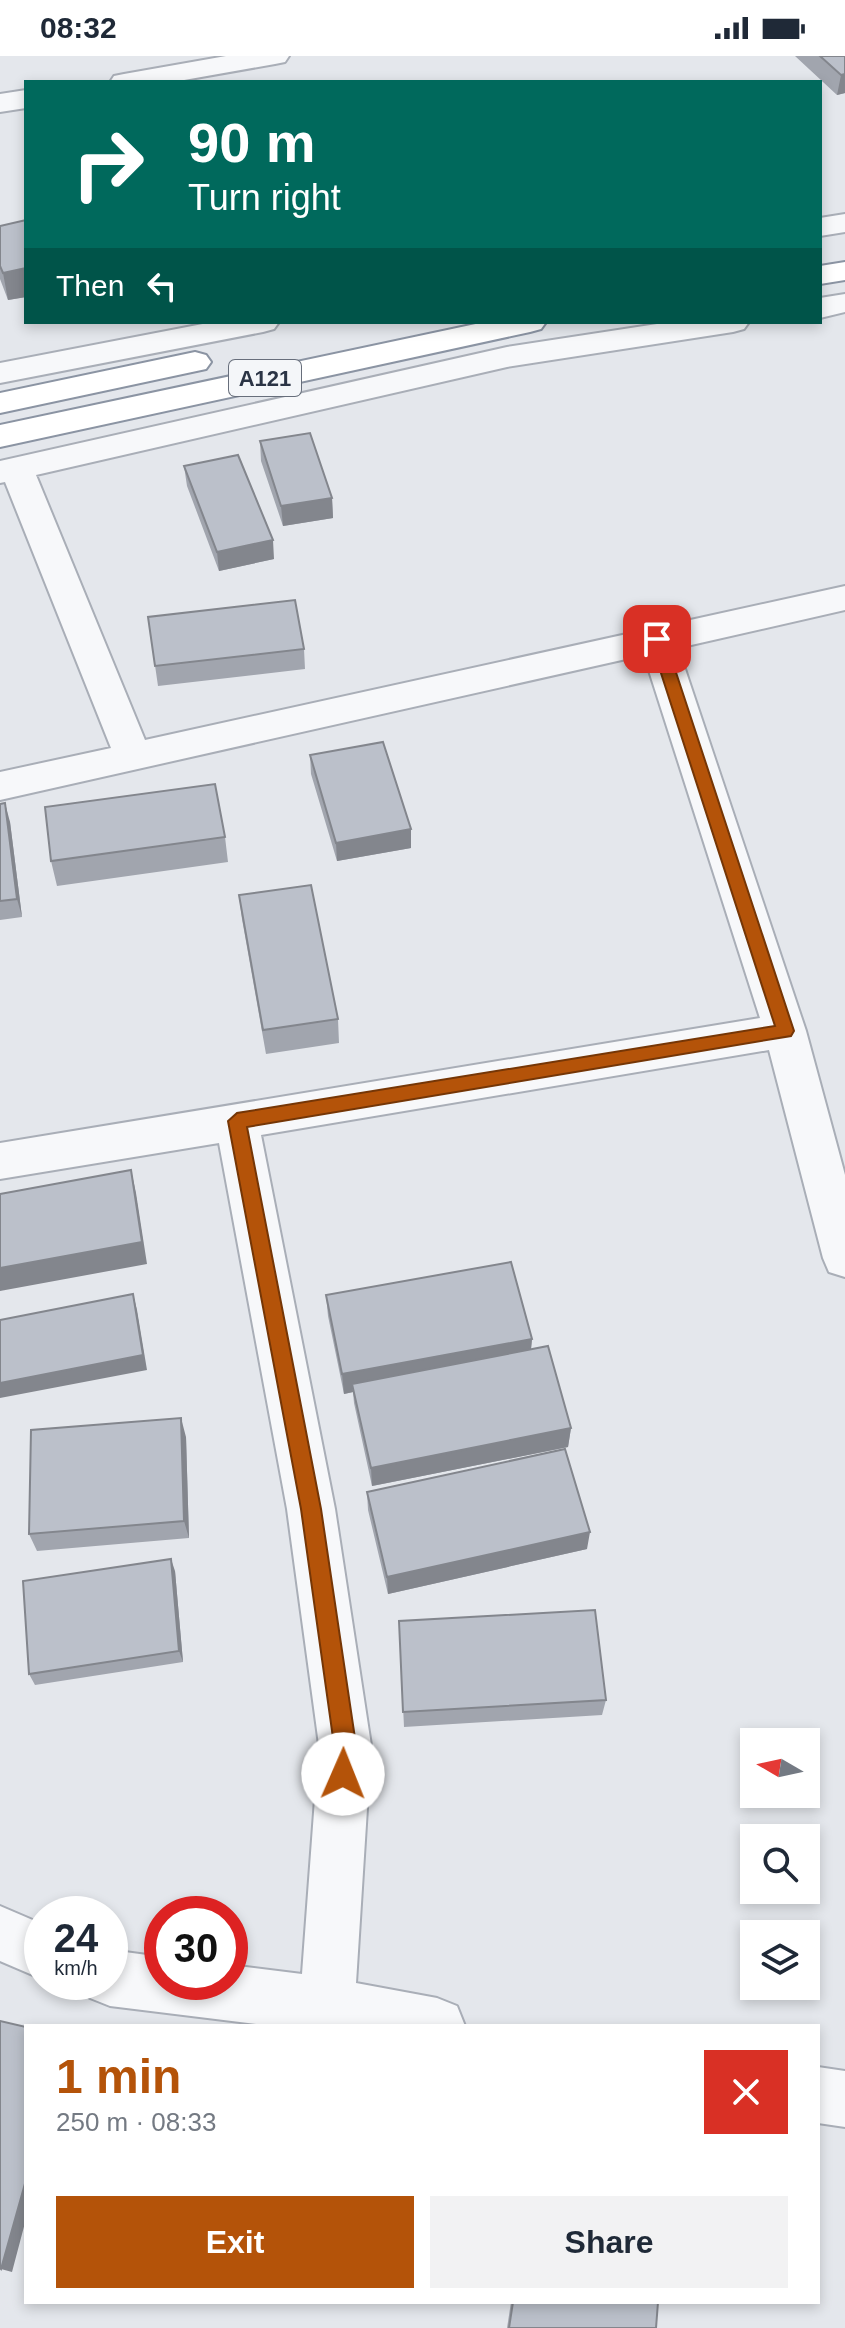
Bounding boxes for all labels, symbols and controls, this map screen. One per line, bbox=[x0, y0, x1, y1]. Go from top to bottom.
text: 08:32 bbox=[40, 11, 117, 44]
text: 90 m bbox=[188, 111, 316, 174]
icon: right bbox=[56, 112, 160, 216]
text: Turn right bbox=[188, 177, 341, 218]
icon: left bbox=[140, 264, 184, 308]
text: Then bbox=[56, 269, 124, 302]
road number: A121 bbox=[229, 360, 301, 396]
pin bbox=[623, 605, 691, 673]
icon: arrive bbox=[635, 617, 679, 661]
north arrow bbox=[740, 1728, 820, 1808]
map controls bbox=[740, 1728, 820, 2000]
position arrow bbox=[301, 1732, 385, 1816]
button: search bbox=[740, 1824, 820, 1904]
speed limit sign: 30 bbox=[144, 1896, 248, 2000]
text: 24 bbox=[54, 1916, 98, 1960]
button: layers bbox=[740, 1920, 820, 2000]
text: km/h bbox=[54, 1957, 98, 1979]
text: 1 min bbox=[56, 2050, 181, 2103]
button: close bbox=[704, 2050, 788, 2134]
text: 250 m · 08:33 bbox=[56, 2107, 216, 2137]
button: Exit bbox=[56, 2196, 414, 2288]
button: Share bbox=[430, 2196, 788, 2288]

